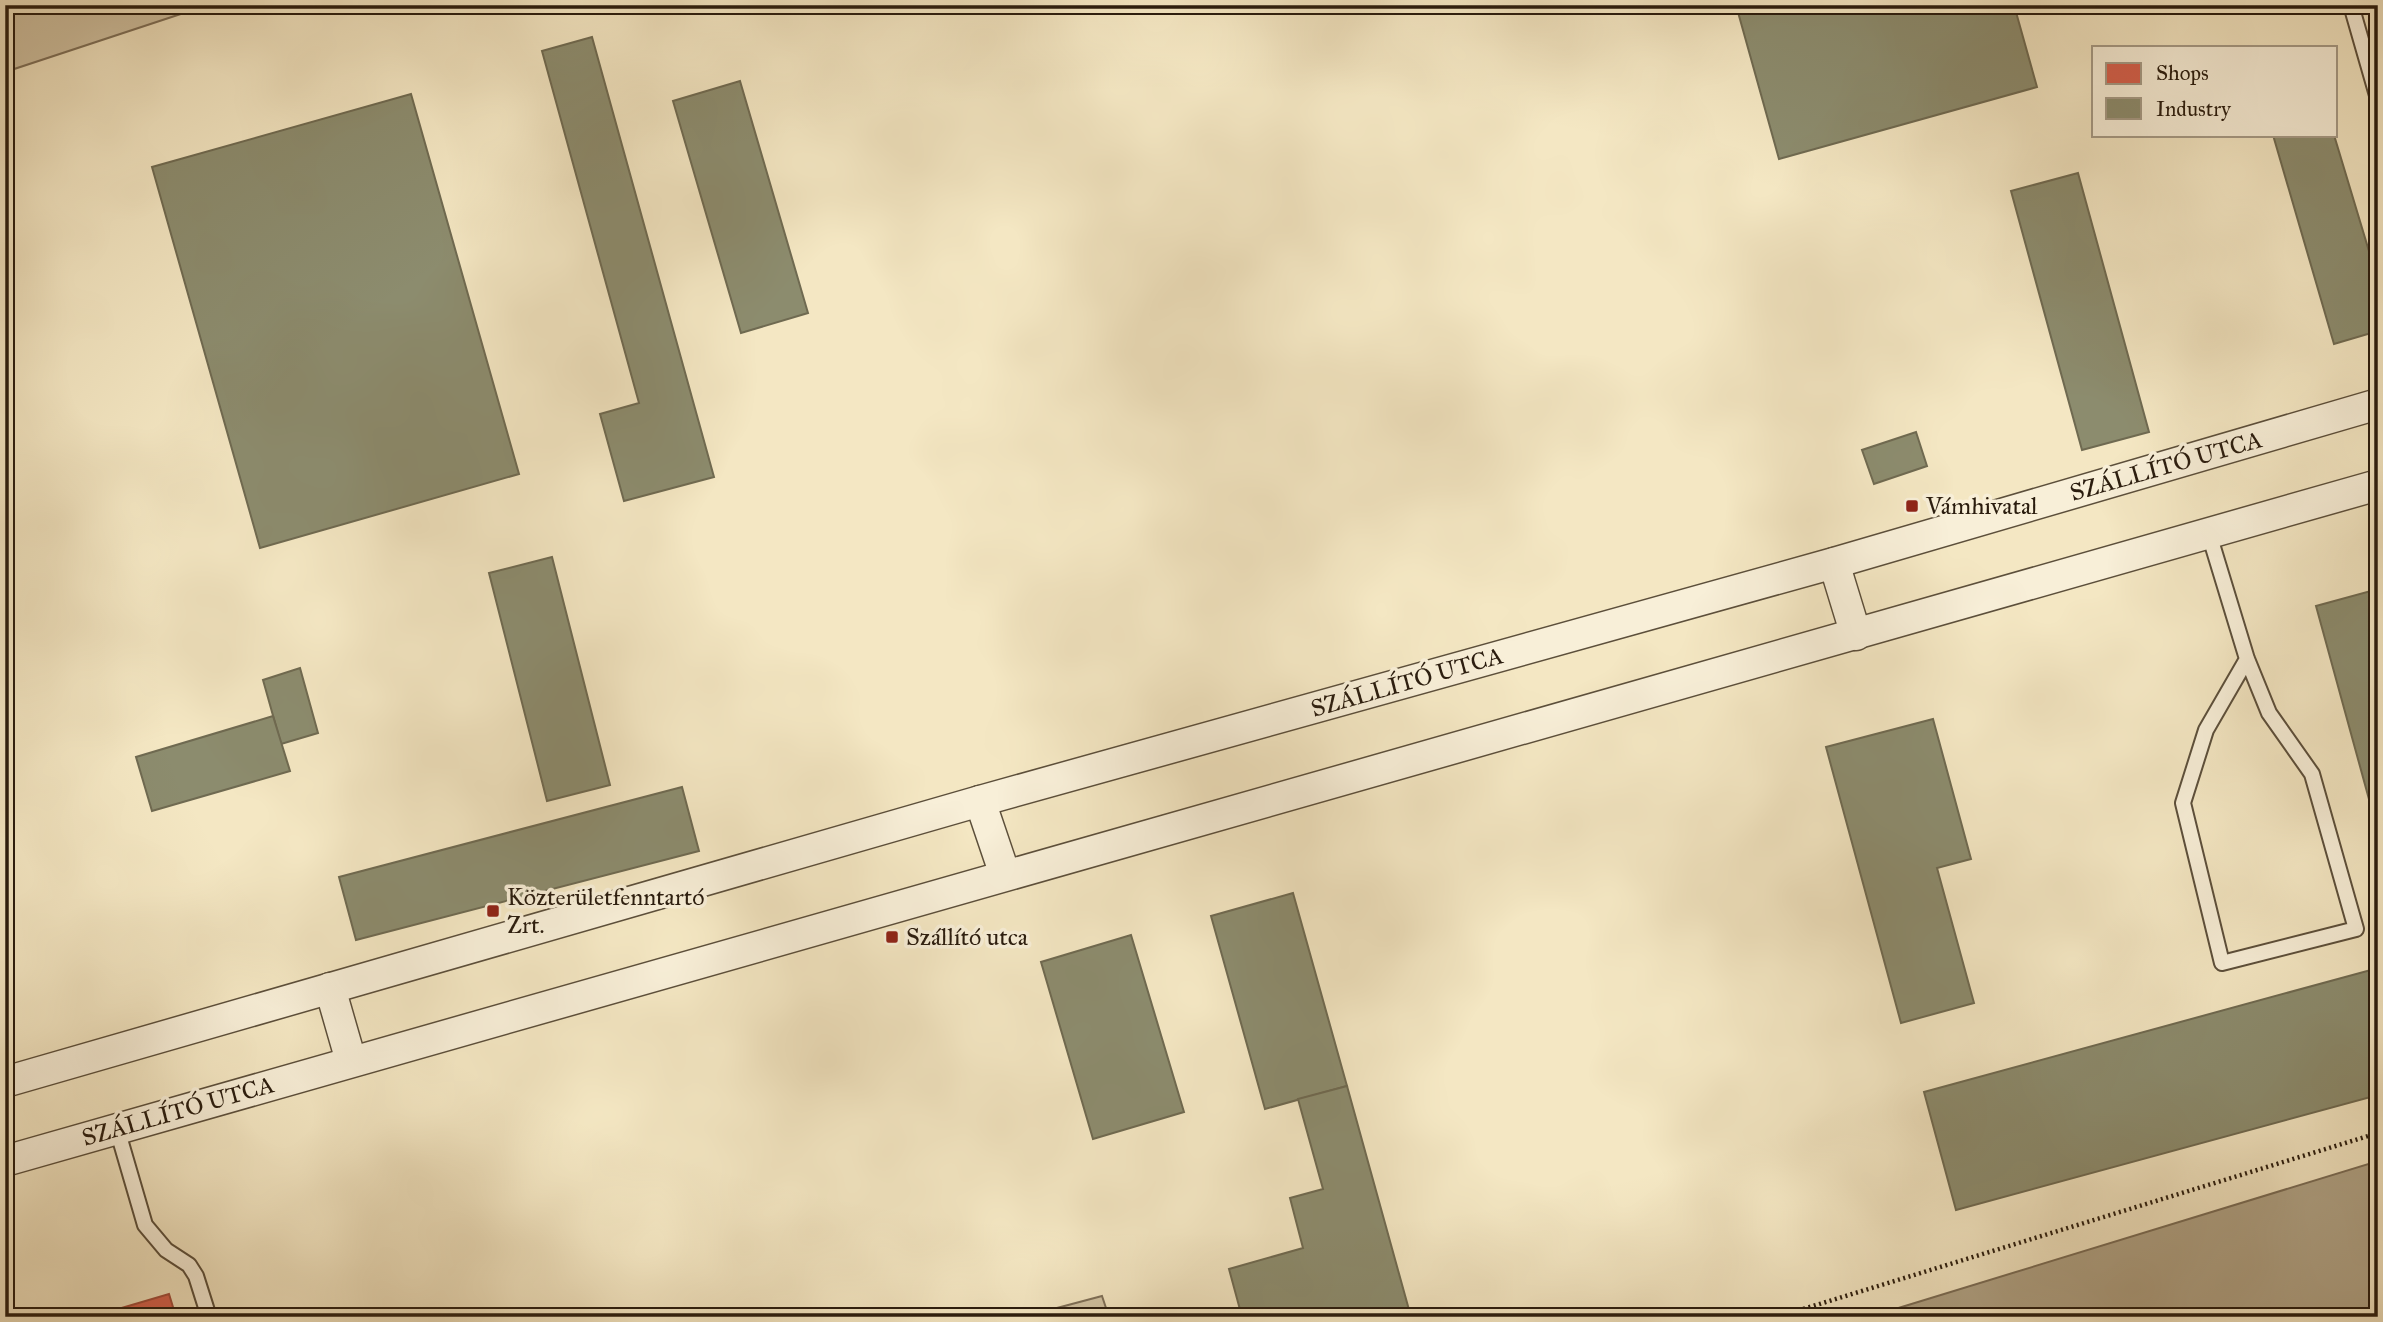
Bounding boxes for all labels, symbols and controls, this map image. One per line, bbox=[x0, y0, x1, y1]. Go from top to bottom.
legend bbox=[2092, 46, 2338, 136]
text: Shops bbox=[2156, 60, 2209, 86]
text: Industry bbox=[2156, 96, 2232, 122]
street label: SZÁLLÍTÓ UTCA bbox=[2066, 424, 2266, 508]
place label: Vámhivatal bbox=[1925, 491, 2038, 521]
marker: Vámhivatal bbox=[1904, 498, 1920, 514]
street label: SZÁLLÍTÓ UTCA bbox=[1307, 640, 1507, 724]
place label: Közterületfenntartó Zrt. bbox=[507, 882, 705, 940]
marker: Közterületfenntartó Zrt. bbox=[485, 903, 501, 919]
place label: Szállító utca bbox=[906, 922, 1029, 952]
marker: Szállító utca bbox=[884, 929, 900, 945]
street label: SZÁLLÍTÓ UTCA bbox=[78, 1069, 278, 1153]

